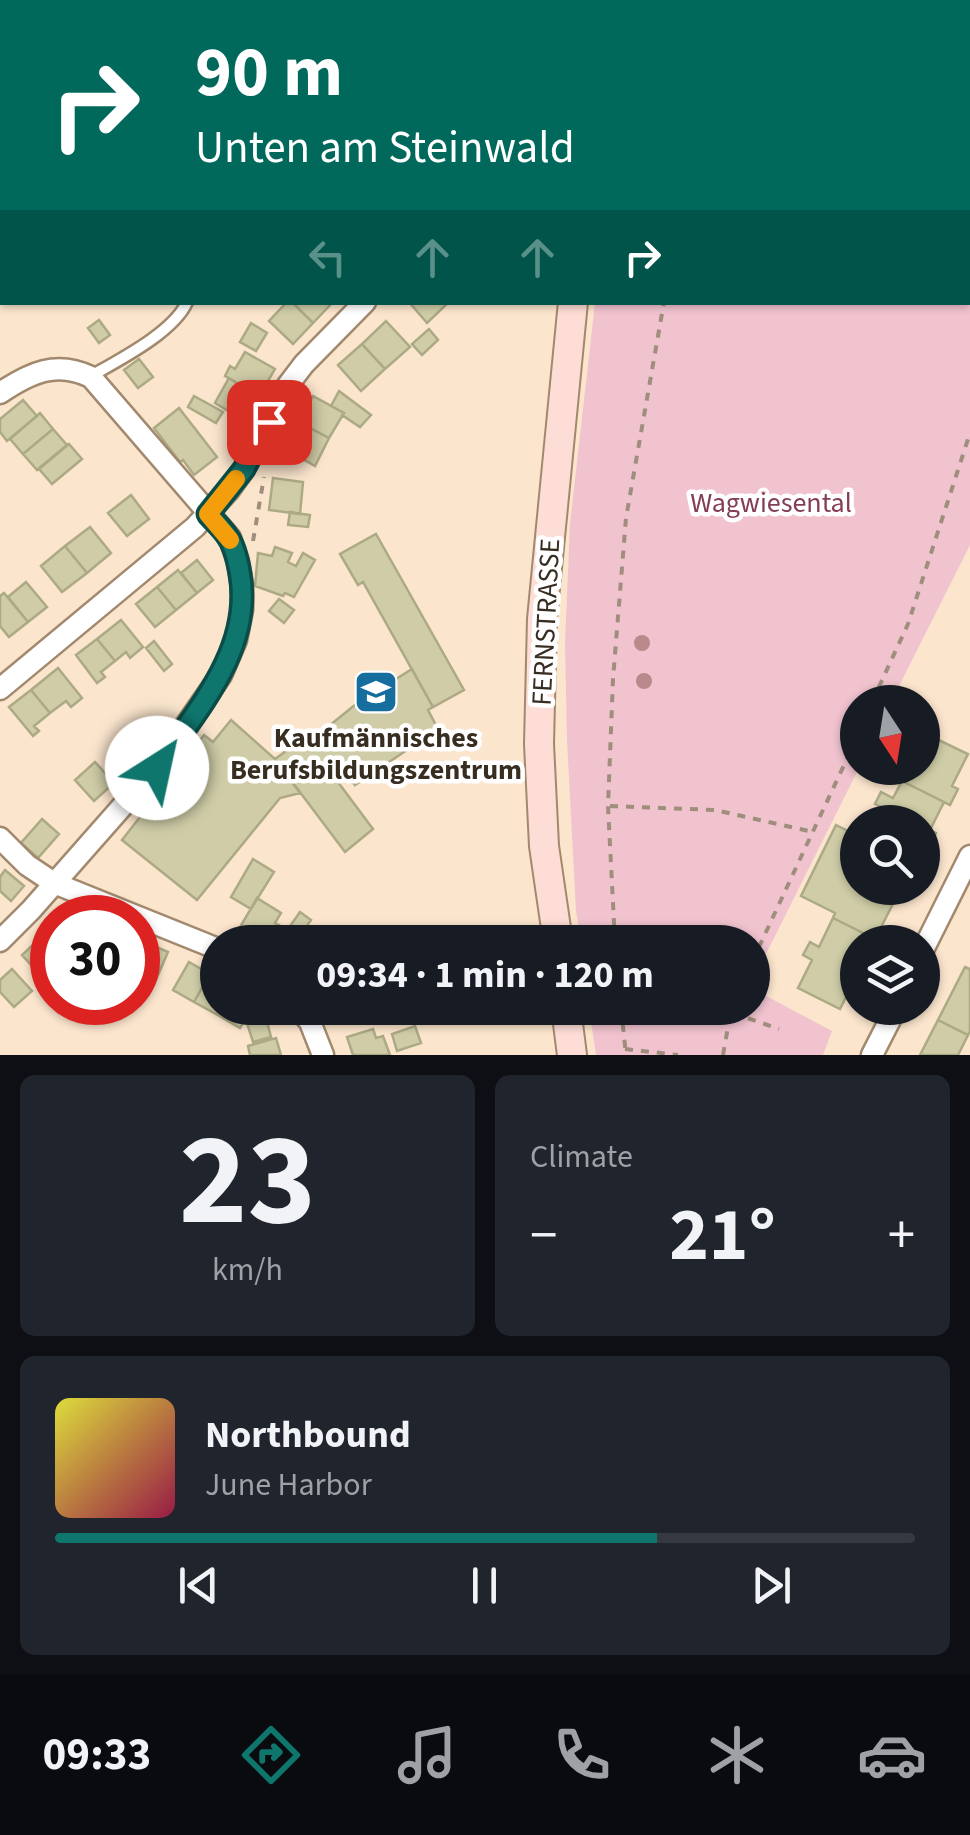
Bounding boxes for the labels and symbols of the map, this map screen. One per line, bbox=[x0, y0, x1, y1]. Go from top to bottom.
pin bbox=[227, 380, 312, 465]
park label: Wagwiesental bbox=[690, 483, 852, 523]
street label: FERNSTRASSE bbox=[522, 537, 570, 707]
school or university icon: Kaufmännisches Berufsbildungszentrum bbox=[353, 669, 399, 715]
north arrow bbox=[840, 685, 940, 785]
position arrow bbox=[105, 716, 209, 820]
place label: Kaufmännisches Berufsbildungszentrum bbox=[230, 718, 522, 790]
speed limit sign: 30 bbox=[30, 895, 160, 1025]

